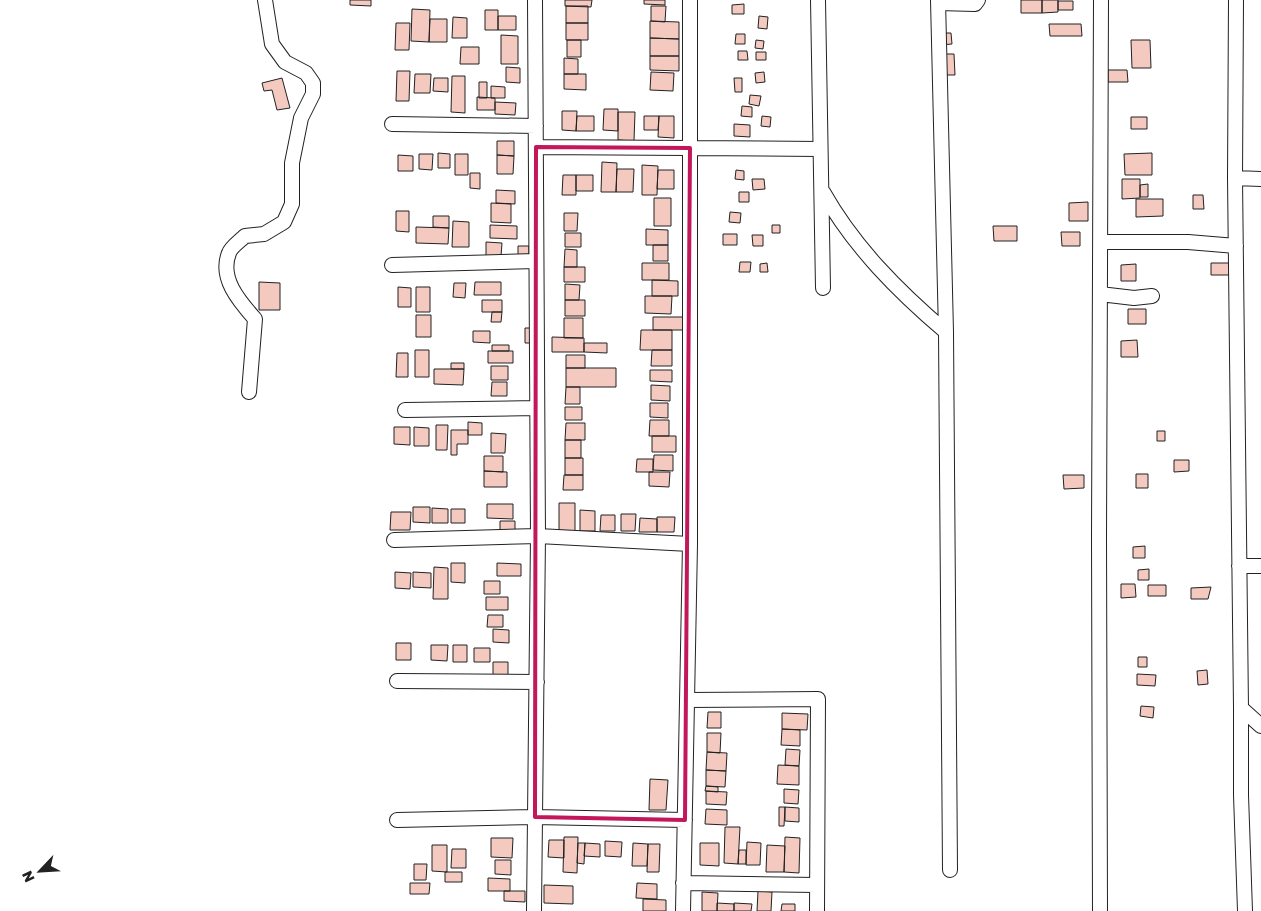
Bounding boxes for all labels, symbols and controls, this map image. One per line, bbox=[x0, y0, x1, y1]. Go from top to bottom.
north arrow bbox=[15, 846, 65, 896]
text: N bbox=[18, 868, 38, 885]

